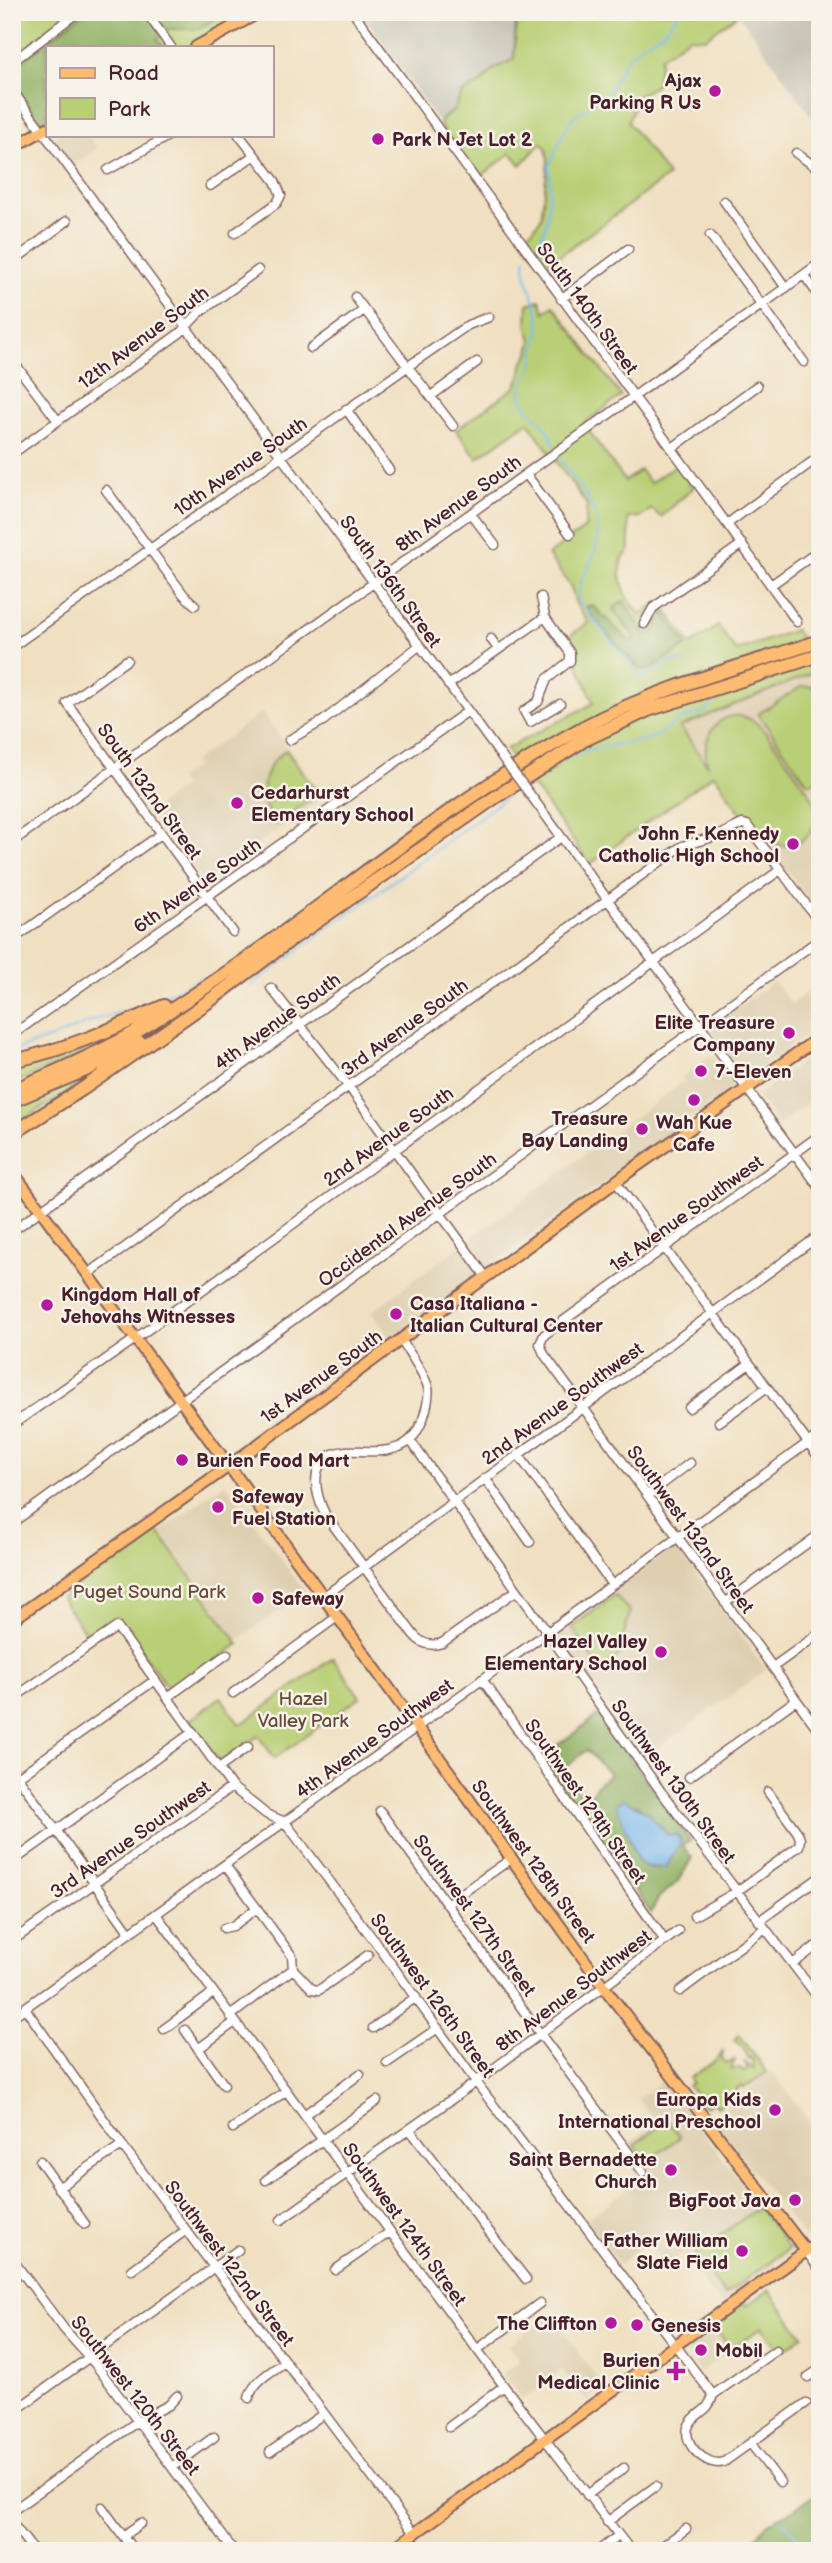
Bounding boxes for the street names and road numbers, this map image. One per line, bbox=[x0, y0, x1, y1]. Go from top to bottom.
street label: South 140th Street bbox=[531, 238, 642, 379]
street label: 12th Avenue South bbox=[74, 282, 214, 395]
street label: 10th Avenue South bbox=[170, 413, 312, 522]
street label: 8th Avenue South bbox=[391, 451, 526, 558]
street label: South 136th Street bbox=[334, 511, 446, 653]
street label: South 132nd Street bbox=[92, 719, 206, 865]
street label: 6th Avenue South bbox=[130, 834, 266, 939]
street label: 4th Avenue South bbox=[210, 969, 346, 1076]
street label: 3rd Avenue South bbox=[337, 974, 473, 1082]
street label: 2nd Avenue South bbox=[319, 1082, 459, 1192]
street label: Occidental Avenue South bbox=[314, 1148, 501, 1293]
street label: 1st Avenue Southwest bbox=[606, 1151, 768, 1278]
street label: 1st Avenue South bbox=[256, 1325, 387, 1429]
street label: 2nd Avenue Southwest bbox=[477, 1338, 648, 1471]
street label: Southwest 132nd Street bbox=[621, 1441, 759, 1618]
street label: 4th Avenue Southwest bbox=[291, 1674, 458, 1804]
street label: Southwest 130th Street bbox=[606, 1696, 740, 1868]
street label: Southwest 129th Street bbox=[519, 1715, 650, 1889]
street label: 3rd Avenue Southwest bbox=[46, 1776, 216, 1904]
street label: Southwest 128th Street bbox=[466, 1776, 600, 1948]
street label: Southwest 127th Street bbox=[407, 1831, 540, 2001]
street label: Southwest 126th Street bbox=[365, 1910, 499, 2082]
street label: 8th Avenue Southwest bbox=[491, 1925, 656, 2057]
street label: Southwest 124th Street bbox=[337, 2139, 471, 2311]
street label: Southwest 122nd Street bbox=[159, 2177, 299, 2351]
street label: Southwest 120th Street bbox=[65, 2312, 204, 2480]

